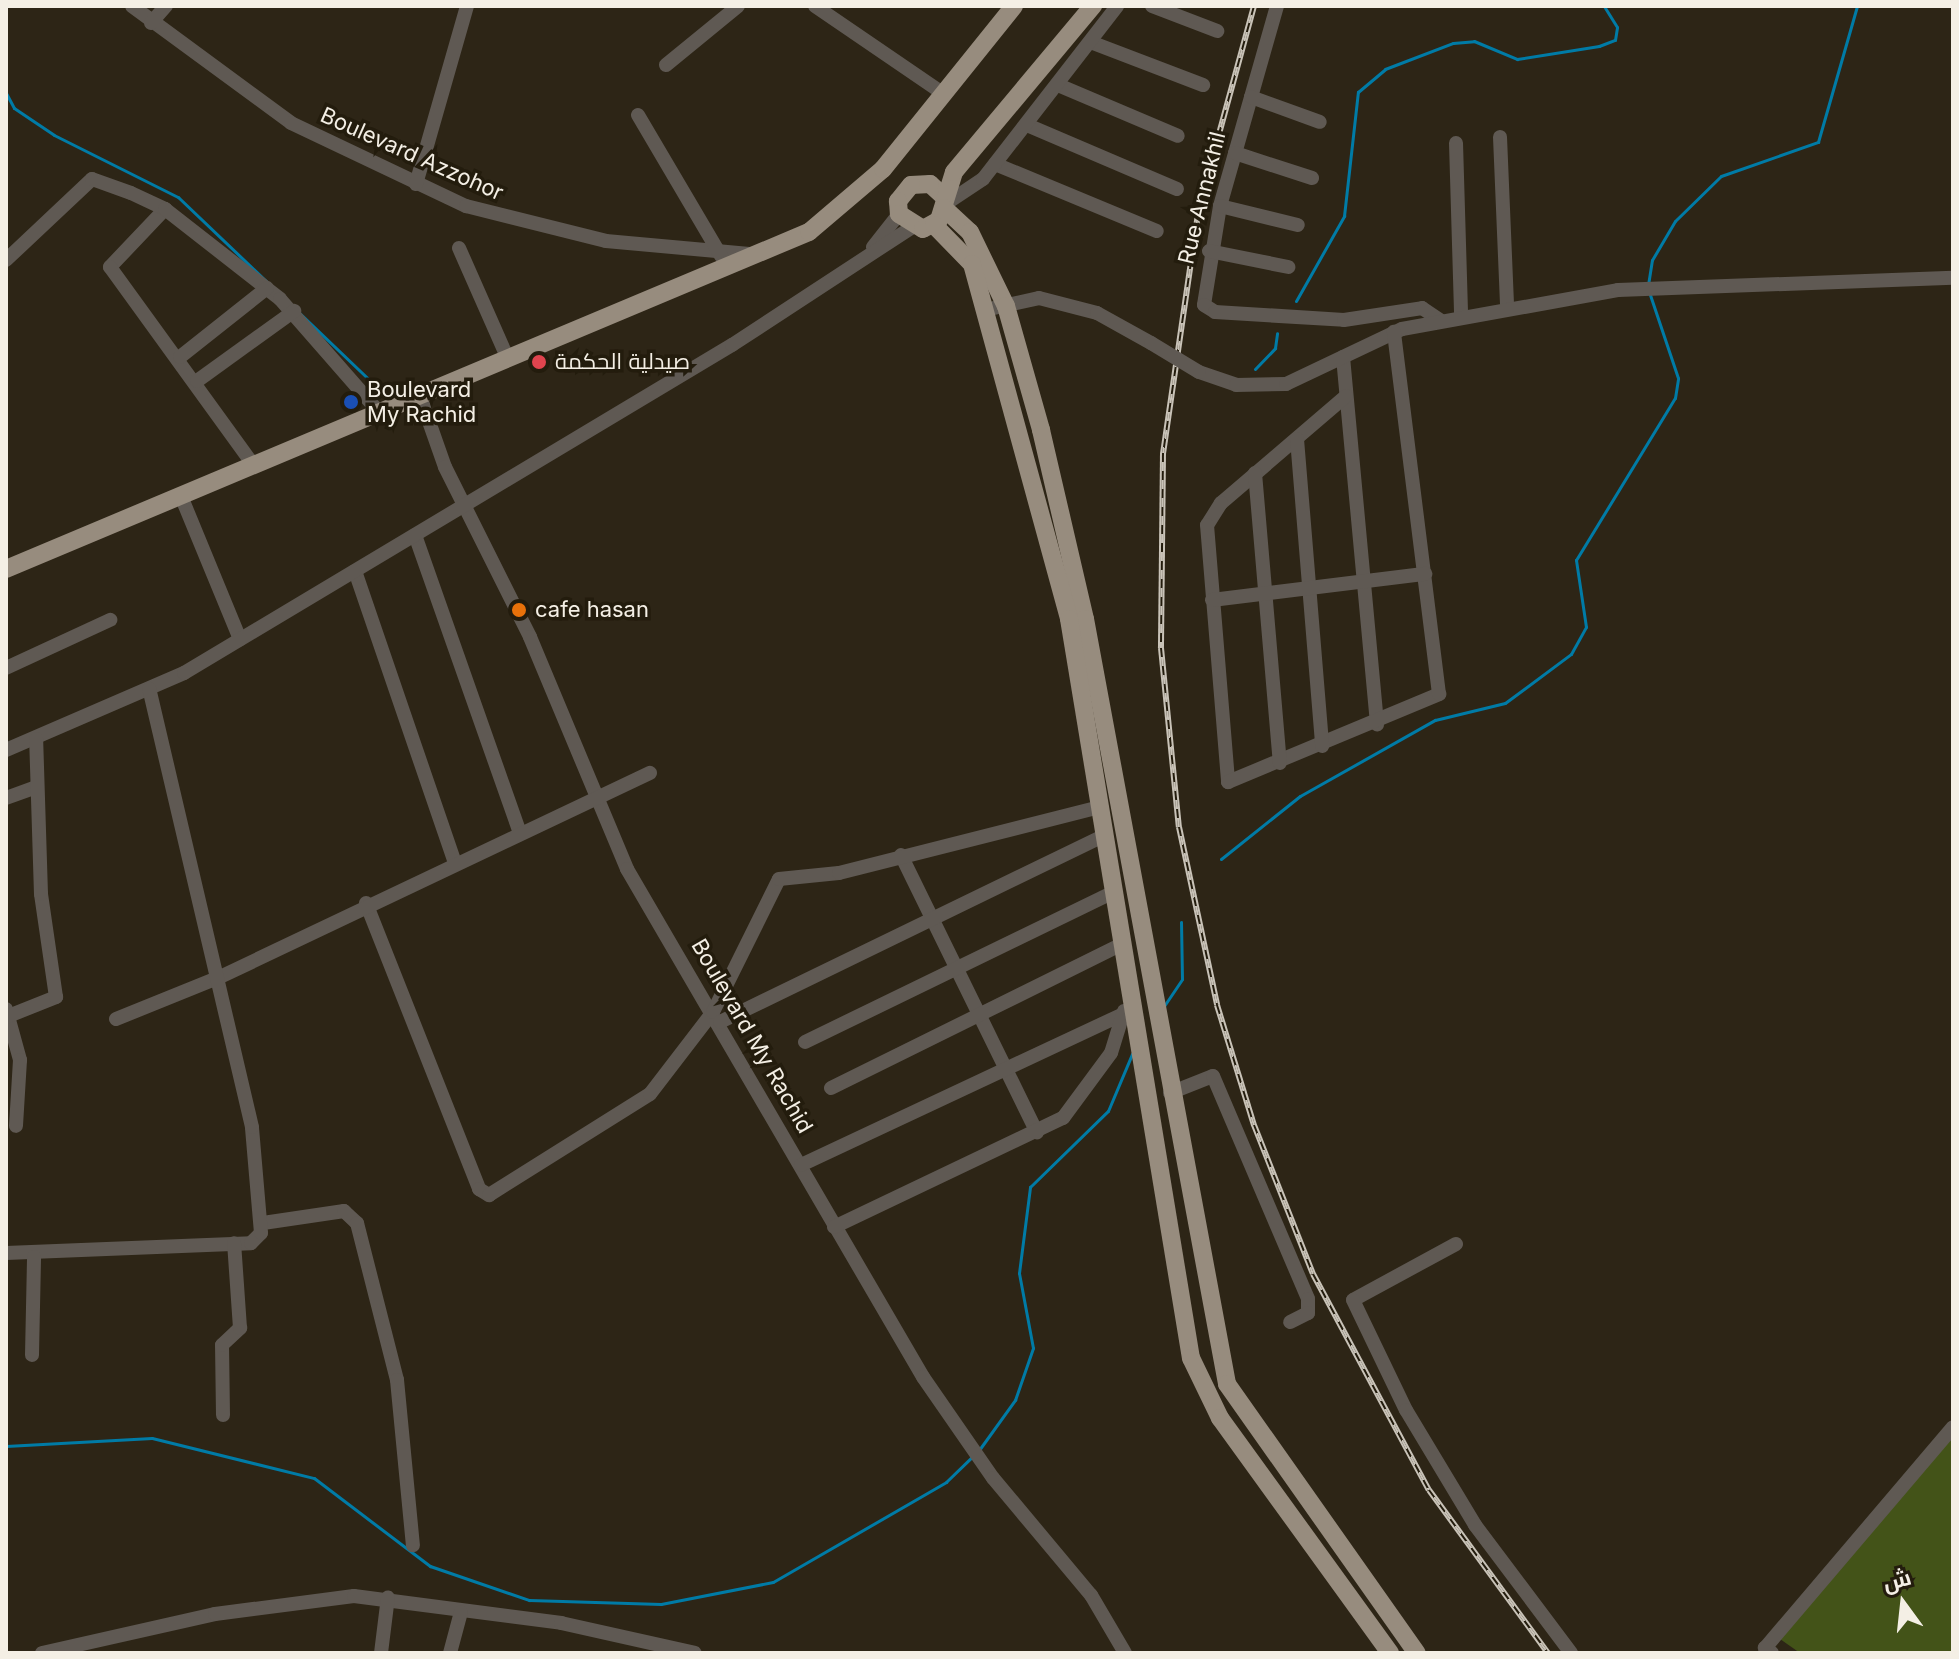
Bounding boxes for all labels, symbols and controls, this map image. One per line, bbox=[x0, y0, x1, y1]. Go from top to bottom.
street label: Boulevard Azzohor bbox=[316, 102, 508, 206]
street label: Rue Annakhil bbox=[1173, 129, 1231, 267]
place label: صيدلية الحكمة bbox=[555, 349, 690, 375]
marker: صيدلية الحكمة bbox=[530, 353, 548, 371]
place label: Boulevard My Rachid bbox=[367, 376, 476, 428]
marker: Boulevard My Rachid bbox=[342, 393, 360, 411]
place label: cafe hasan bbox=[535, 597, 649, 623]
marker: cafe hasan bbox=[510, 601, 528, 619]
street label: Boulevard My Rachid bbox=[686, 934, 818, 1138]
north arrow bbox=[1863, 1563, 1943, 1643]
text: ش bbox=[1880, 1564, 1914, 1596]

